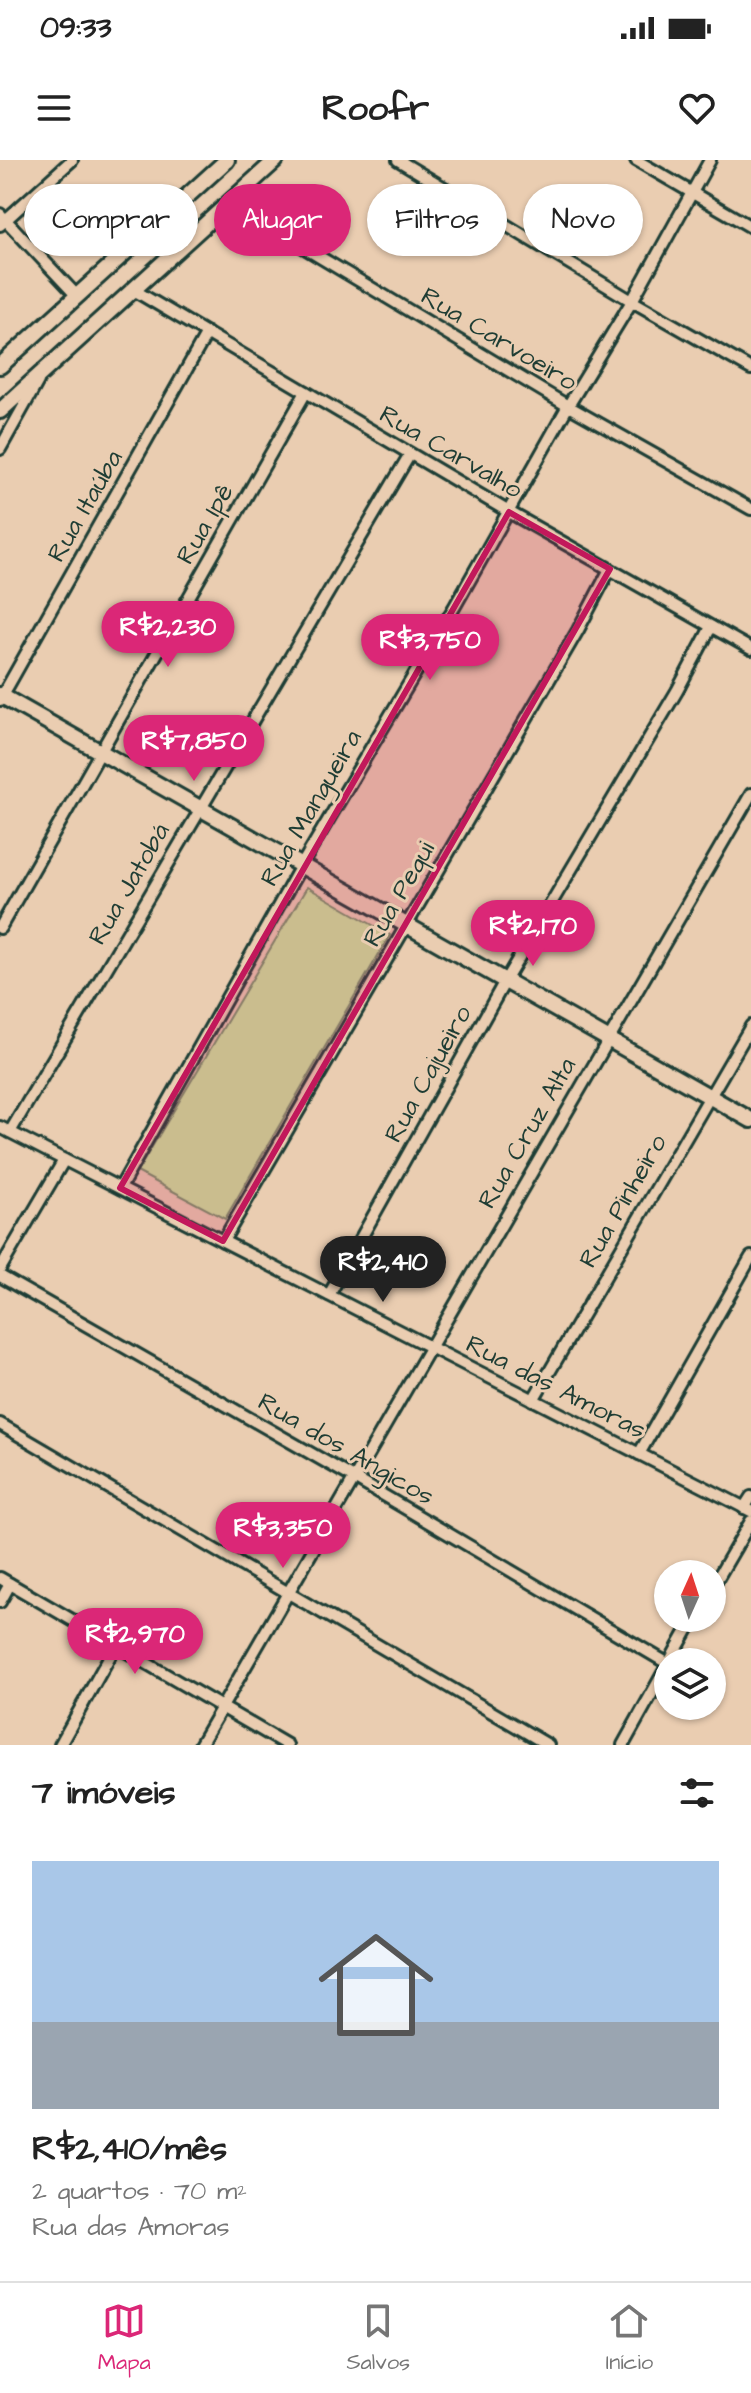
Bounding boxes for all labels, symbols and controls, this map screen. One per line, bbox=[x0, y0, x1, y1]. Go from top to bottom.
text: 09:33 bbox=[40, 7, 112, 49]
text: Roofr bbox=[322, 83, 429, 134]
icon: menu bbox=[32, 86, 76, 130]
icon: heart bbox=[675, 86, 719, 130]
chip: Comprar bbox=[24, 184, 198, 256]
chip: Alugar bbox=[214, 184, 351, 256]
chip: Filtros bbox=[367, 184, 507, 256]
chip: Novo bbox=[523, 184, 643, 256]
street label: Rua Carvoeiro bbox=[414, 278, 584, 400]
street label: Rua Carvalho bbox=[373, 396, 529, 508]
street label: Rua Itaúba bbox=[38, 443, 132, 569]
street label: Rua Ipê bbox=[167, 477, 243, 571]
pin: R$2,230 bbox=[94, 601, 242, 669]
text: R$2,230 bbox=[119, 609, 217, 645]
pin: R$3,750 bbox=[356, 614, 504, 682]
text: R$3,750 bbox=[379, 622, 481, 658]
pin: R$7,850 bbox=[120, 715, 268, 783]
text: R$7,850 bbox=[141, 723, 247, 759]
street label: Rua Mangueira bbox=[252, 723, 372, 894]
street label: Rua Jatobá bbox=[80, 816, 178, 952]
street label: Rua Pequi bbox=[354, 834, 444, 953]
pin: R$2,170 bbox=[459, 900, 607, 968]
text: R$2,170 bbox=[489, 908, 577, 944]
street label: Rua Cajueiro bbox=[375, 999, 481, 1149]
street label: Rua Cruz Alta bbox=[469, 1051, 585, 1215]
street label: Rua Pinheiro bbox=[570, 1127, 676, 1274]
pin: R$2,410 bbox=[309, 1236, 457, 1304]
text: R$2,410 bbox=[338, 1244, 428, 1280]
street label: Rua das Amoras bbox=[460, 1326, 652, 1448]
street label: Rua dos Angicos bbox=[250, 1384, 441, 1516]
pin: R$3,350 bbox=[209, 1502, 357, 1570]
text: R$3,350 bbox=[234, 1510, 332, 1546]
north arrow bbox=[654, 1560, 726, 1632]
map controls bbox=[654, 1560, 726, 1720]
pin: R$2,970 bbox=[61, 1608, 209, 1676]
text: R$2,970 bbox=[85, 1616, 185, 1652]
button: layers bbox=[654, 1648, 726, 1720]
text: 7 imóveis bbox=[32, 1769, 176, 1817]
icon: filters bbox=[675, 1771, 719, 1815]
icon: home bbox=[304, 1913, 448, 2057]
text: R$2,410/mês bbox=[32, 2125, 227, 2173]
text: 2 quartos · 70 m² bbox=[32, 2173, 247, 2209]
text: Rua das Amoras bbox=[32, 2209, 230, 2245]
tab: Mapa bbox=[98, 2299, 151, 2378]
tab: Salvos bbox=[346, 2299, 410, 2378]
tab: Início bbox=[606, 2299, 653, 2378]

